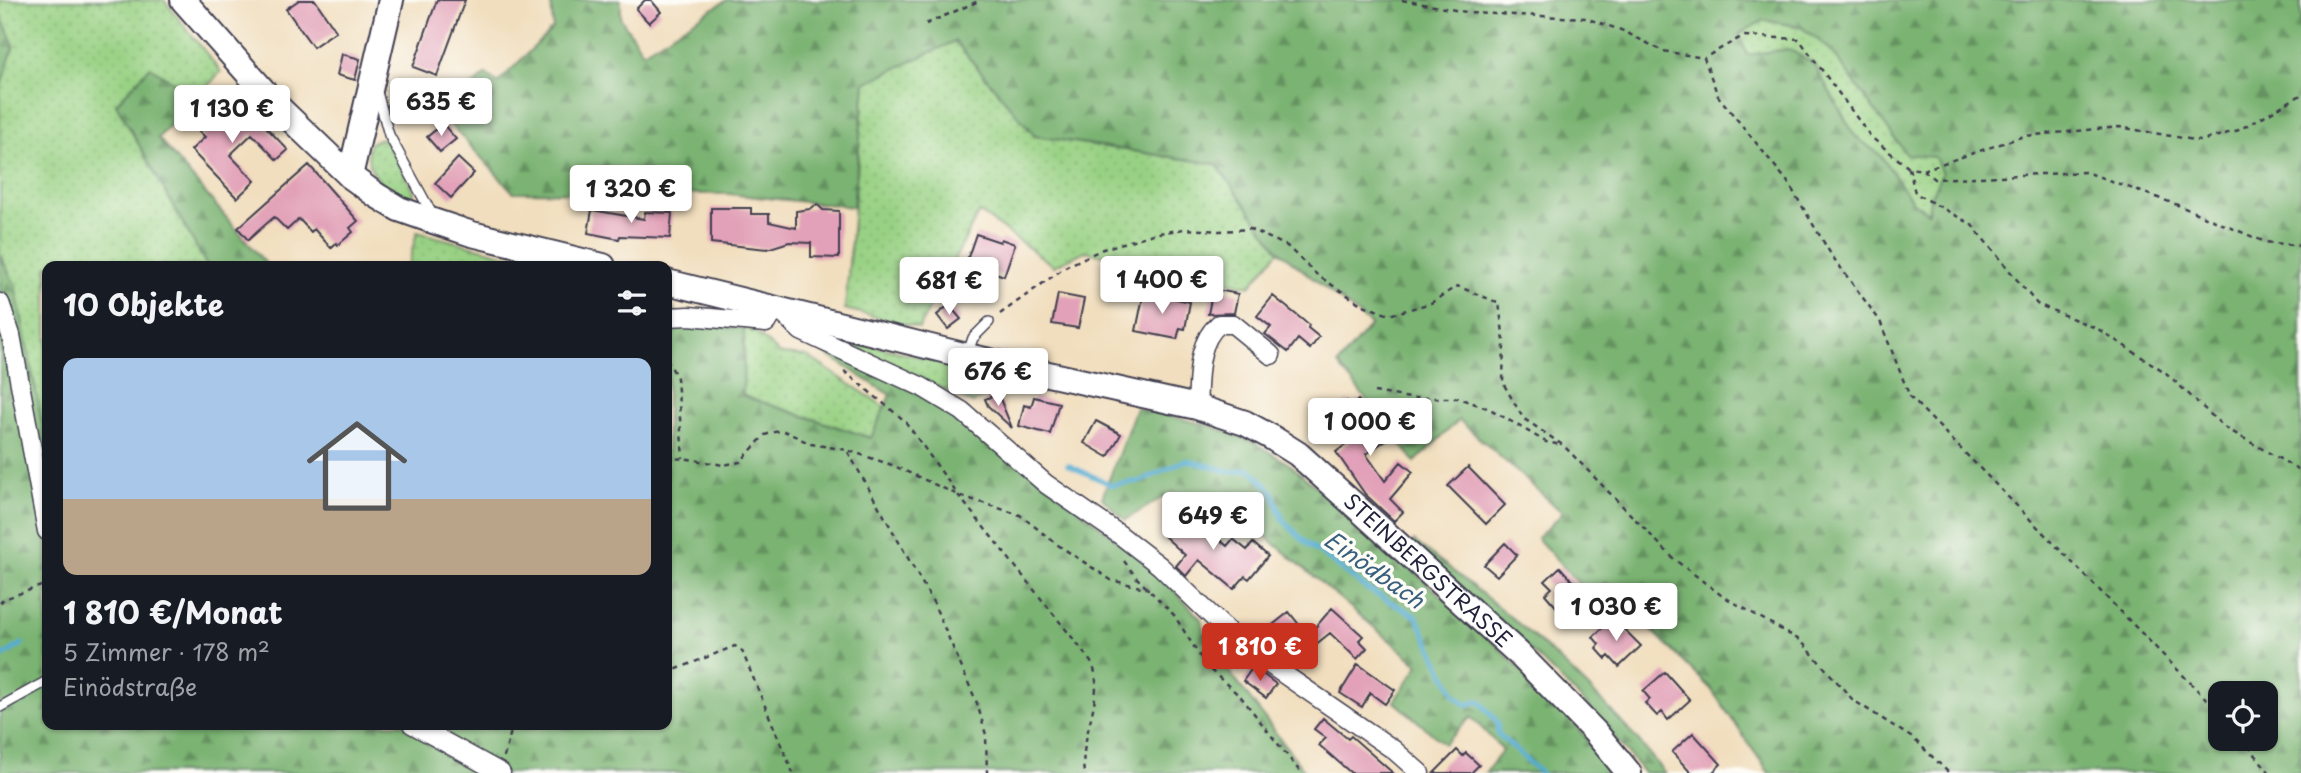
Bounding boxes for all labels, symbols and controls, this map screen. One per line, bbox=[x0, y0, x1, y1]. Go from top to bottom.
pin: 635 € bbox=[392, 78, 490, 138]
text: 635 € bbox=[406, 83, 476, 118]
pin: 1 130 € bbox=[167, 86, 297, 145]
text: 1 130 € bbox=[190, 90, 274, 125]
pin: 1 320 € bbox=[566, 166, 696, 225]
text: 1 320 € bbox=[586, 170, 676, 205]
pin: 1 400 € bbox=[1097, 256, 1227, 316]
pin: 681 € bbox=[900, 258, 998, 317]
text: 1 400 € bbox=[1116, 261, 1208, 296]
text: 681 € bbox=[916, 262, 982, 297]
text: 10 Objekte bbox=[63, 281, 224, 326]
icon: filters bbox=[613, 284, 651, 322]
pin: 676 € bbox=[949, 348, 1047, 408]
text: 676 € bbox=[964, 353, 1032, 388]
pin: 1 000 € bbox=[1305, 398, 1435, 458]
icon: home bbox=[294, 403, 420, 529]
text: 1 000 € bbox=[1324, 403, 1416, 438]
street label: STEINBERGSTRASSE bbox=[1337, 485, 1520, 654]
pin: 649 € bbox=[1164, 492, 1262, 552]
text: 649 € bbox=[1178, 497, 1248, 532]
water label: Einödbach bbox=[1318, 521, 1433, 616]
pin: 1 030 € bbox=[1551, 584, 1681, 643]
text: 1 030 € bbox=[1570, 588, 1662, 623]
text: 1 810 €/Monat bbox=[63, 589, 283, 634]
pin: 1 810 € bbox=[1195, 624, 1325, 683]
text: 1 810 € bbox=[1218, 628, 1302, 663]
text: 5 Zimmer · 178 m² bbox=[63, 634, 270, 669]
text: Einödstraße bbox=[63, 669, 197, 704]
map controls bbox=[2208, 681, 2278, 751]
button: locate bbox=[2208, 681, 2278, 751]

